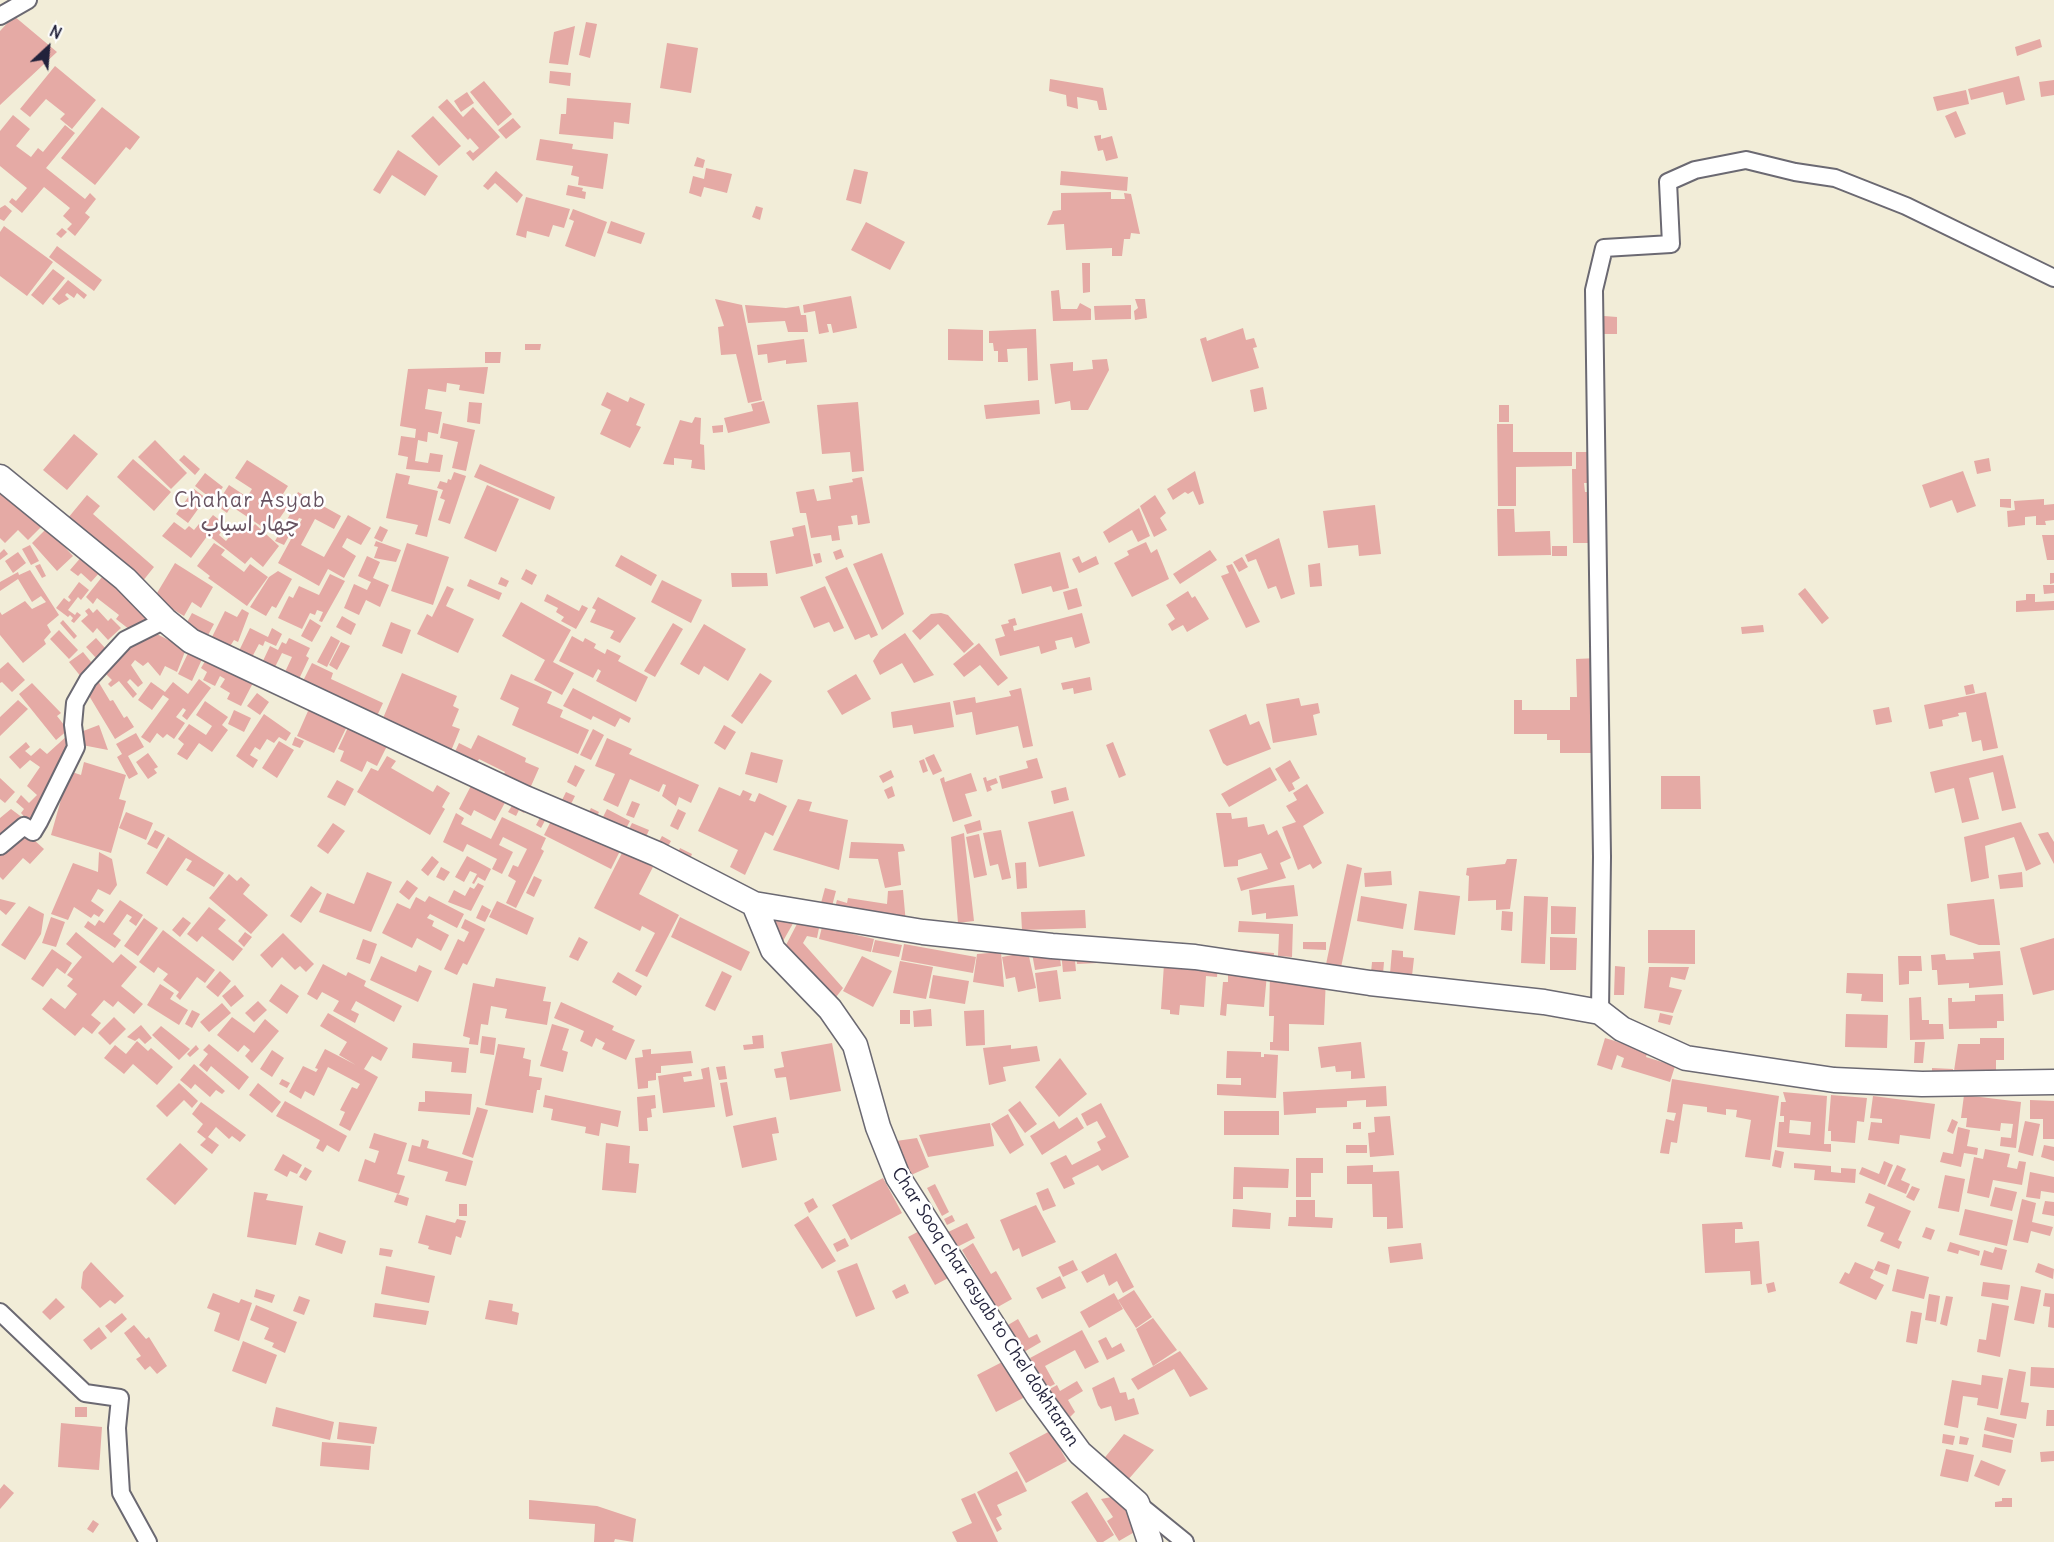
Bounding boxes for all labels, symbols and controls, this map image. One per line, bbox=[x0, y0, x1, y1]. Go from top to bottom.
north arrow bbox=[18, 18, 78, 78]
text: N bbox=[47, 20, 65, 43]
district label: Chahar Asyab چهار اسیاب bbox=[174, 488, 326, 538]
street label: Char Sooq char asyab to Chel dokhtaran bbox=[887, 1163, 1083, 1451]

